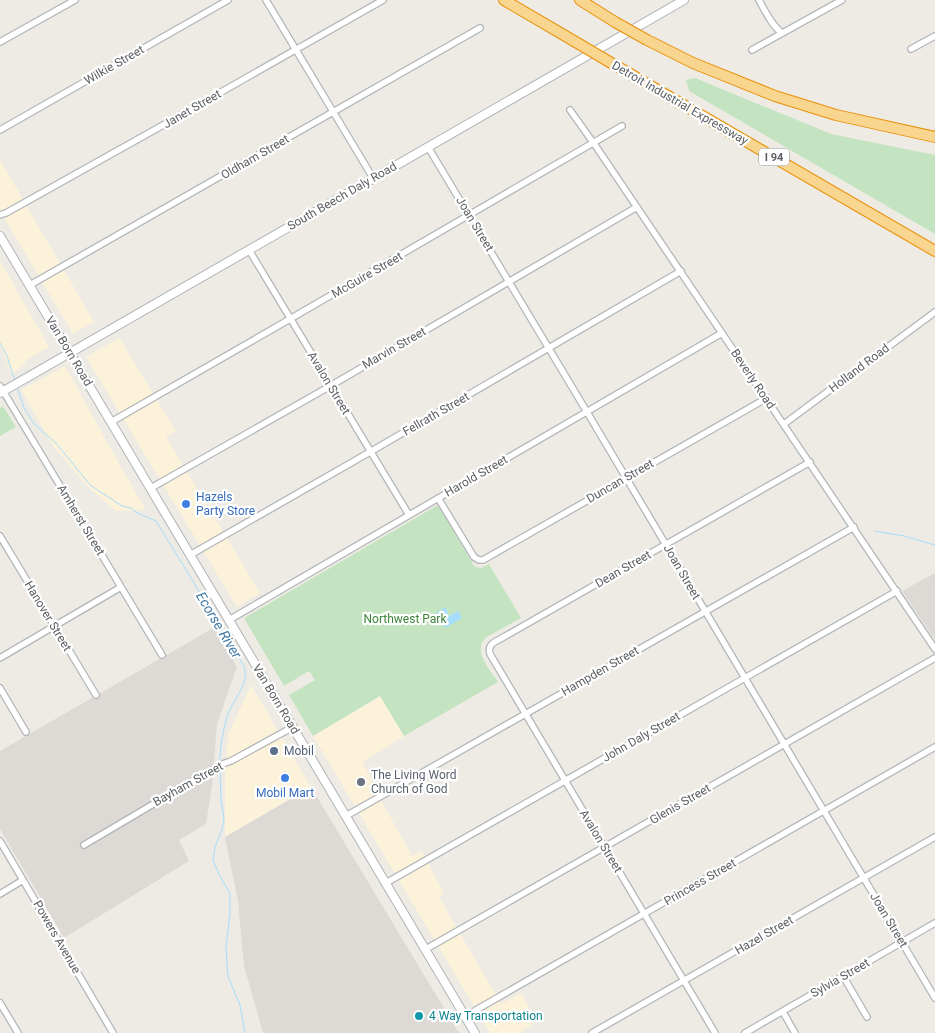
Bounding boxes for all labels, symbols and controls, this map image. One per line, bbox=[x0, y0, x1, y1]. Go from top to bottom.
street label: Wilkie Street bbox=[82, 42, 146, 88]
street label: Detroit Industrial Expressway bbox=[609, 58, 751, 148]
street label: Janet Street bbox=[160, 87, 224, 131]
street label: Oldham Street bbox=[218, 132, 292, 182]
road number: I 94 bbox=[759, 148, 789, 166]
street label: South Beech Daly Road bbox=[285, 159, 399, 233]
street label: Joan Street bbox=[453, 194, 497, 254]
street label: McGuire Street bbox=[329, 249, 405, 301]
street label: Van Born Road bbox=[43, 314, 95, 388]
street label: Marvin Street bbox=[360, 324, 428, 372]
street label: Holland Road bbox=[826, 341, 892, 395]
street label: Beverly Road bbox=[728, 346, 778, 412]
street label: Avalon Street bbox=[305, 349, 353, 417]
street label: Fellrath Street bbox=[400, 389, 472, 439]
street label: Harold Street bbox=[442, 452, 510, 500]
street label: Duncan Street bbox=[584, 456, 656, 506]
street label: Amherst Street bbox=[54, 482, 108, 558]
place label: Hazels Party Store bbox=[196, 490, 255, 518]
marker: Hazels Party Store bbox=[180, 498, 192, 510]
street label: Joan Street bbox=[661, 542, 703, 602]
street label: Dean Street bbox=[593, 547, 653, 591]
street label: Hanover Street bbox=[22, 578, 74, 654]
water label: Ecorse River bbox=[193, 589, 245, 661]
park label: Northwest Park bbox=[364, 612, 447, 626]
street label: Hampden Street bbox=[559, 643, 641, 699]
street label: Van Born Road bbox=[250, 662, 302, 736]
street label: John Daly Street bbox=[600, 709, 682, 765]
place label: Mobil bbox=[284, 744, 314, 758]
marker: Mobil bbox=[268, 745, 280, 757]
street label: Bayham Street bbox=[151, 759, 226, 809]
place label: The Living Word Church of God bbox=[371, 768, 457, 796]
marker: Mobil Mart bbox=[279, 772, 291, 784]
marker: The Living Word Church of God bbox=[355, 776, 367, 788]
street label: Glenis Street bbox=[647, 781, 713, 827]
place label: Mobil Mart bbox=[256, 786, 314, 800]
street label: Avalon Street bbox=[577, 807, 625, 875]
street label: Princess Street bbox=[661, 856, 739, 908]
street label: Joan Street bbox=[867, 890, 911, 950]
street label: Powers Avenue bbox=[30, 898, 84, 976]
street label: Hazel Street bbox=[732, 913, 796, 957]
street label: Sylvia Street bbox=[808, 956, 872, 1000]
place label: 4 Way Transportation bbox=[429, 1009, 543, 1023]
marker: 4 Way Transportation bbox=[413, 1010, 425, 1022]

